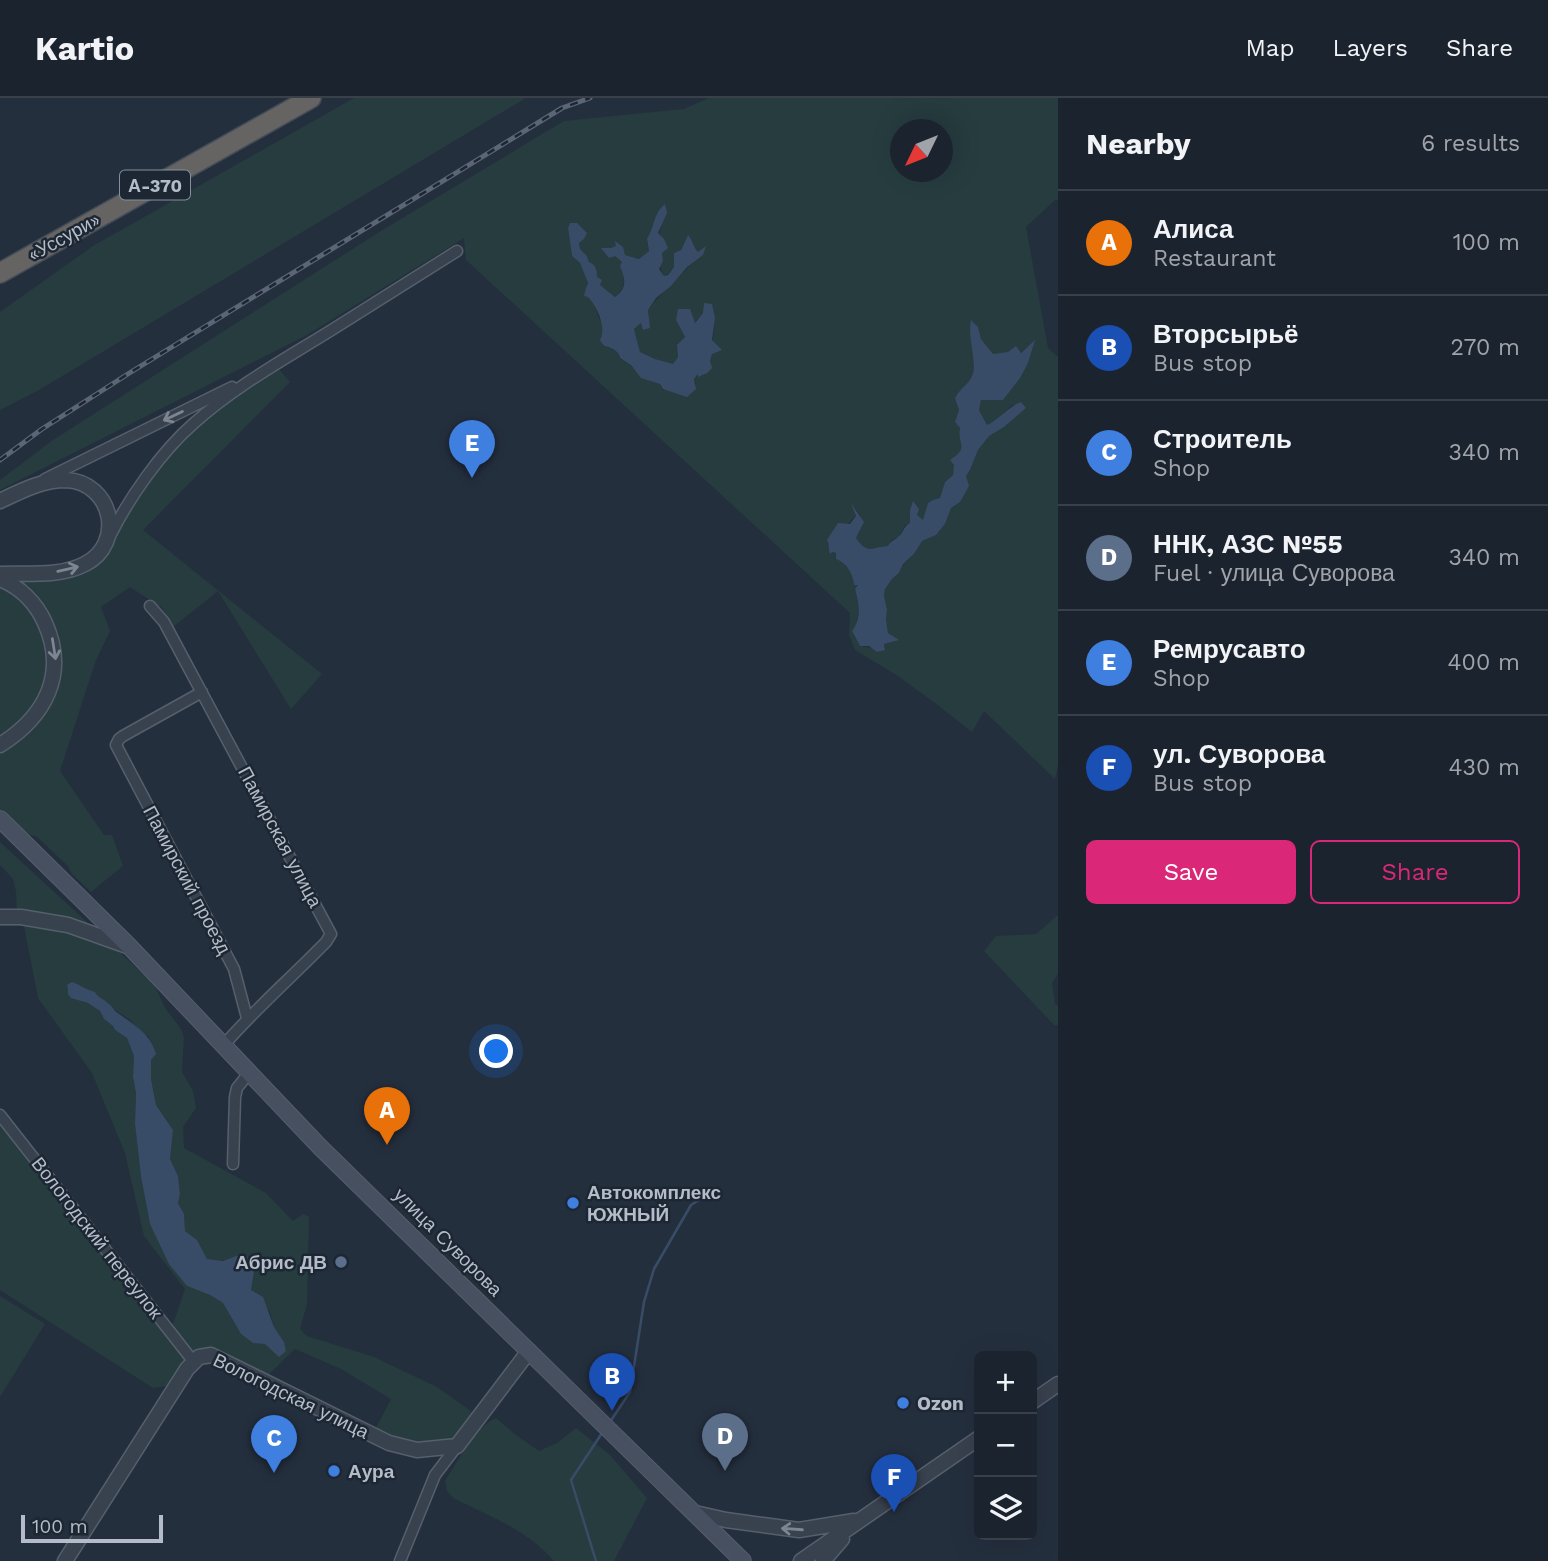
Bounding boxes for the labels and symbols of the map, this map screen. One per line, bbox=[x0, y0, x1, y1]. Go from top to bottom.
north arrow bbox=[890, 119, 953, 182]
road number: А-370 bbox=[120, 170, 190, 200]
street label: «Уссури» bbox=[24, 208, 104, 266]
one-way arrow bbox=[163, 410, 184, 423]
pin: E bbox=[449, 420, 495, 478]
one-way arrow bbox=[56, 562, 79, 575]
one-way arrow bbox=[47, 637, 60, 660]
street label: Памирская улица bbox=[233, 763, 327, 912]
street label: Памирский проезд bbox=[138, 802, 236, 958]
your location bbox=[479, 1034, 513, 1068]
pin: A bbox=[364, 1087, 410, 1145]
street label: Вологодский переулок bbox=[27, 1153, 168, 1324]
place label: Автокомплекс ЮЖНЫЙ bbox=[587, 1181, 722, 1226]
street label: улица Суворова bbox=[389, 1183, 507, 1301]
marker: Автокомплекс ЮЖНЫЙ bbox=[565, 1195, 581, 1211]
place label: Абрис ДВ bbox=[235, 1251, 327, 1274]
marker: Абрис ДВ bbox=[333, 1254, 349, 1270]
street label: Вологодская улица bbox=[209, 1348, 373, 1444]
pin: B bbox=[589, 1353, 635, 1411]
place label: Ozon bbox=[917, 1392, 964, 1415]
marker: Ozon bbox=[895, 1395, 911, 1411]
pin: D bbox=[702, 1413, 748, 1471]
pin: C bbox=[251, 1415, 297, 1473]
pin: F bbox=[871, 1454, 917, 1512]
place label: Аура bbox=[348, 1460, 395, 1483]
marker: Аура bbox=[326, 1463, 342, 1479]
scale bar bbox=[21, 1512, 163, 1544]
one-way arrow bbox=[781, 1522, 804, 1535]

